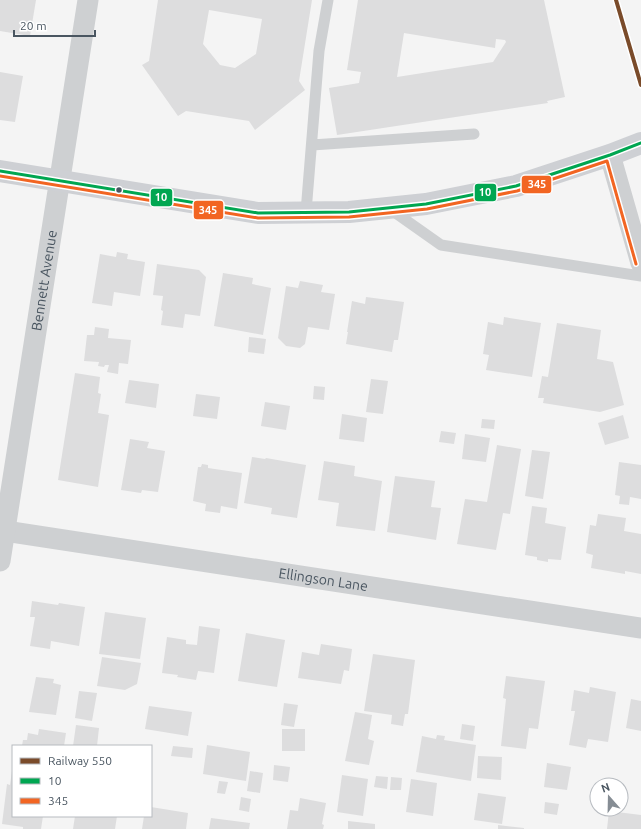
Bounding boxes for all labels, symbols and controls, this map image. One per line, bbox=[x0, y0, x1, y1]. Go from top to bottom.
scale bar bbox=[14, 12, 95, 38]
text: 20 m bbox=[20, 19, 47, 32]
line badge: 345 bbox=[521, 175, 552, 194]
text: 345 bbox=[528, 178, 546, 190]
line badge: 10 bbox=[474, 183, 497, 202]
unlabelled marker bbox=[114, 185, 124, 195]
text: 10 bbox=[479, 186, 491, 198]
line badge: 10 bbox=[150, 188, 173, 207]
text: 10 bbox=[155, 191, 167, 203]
line badge: 345 bbox=[193, 200, 224, 220]
text: 345 bbox=[199, 204, 217, 216]
street label: Bennett Avenue bbox=[28, 229, 60, 332]
street label: Ellingson Lane bbox=[278, 565, 369, 594]
legend bbox=[12, 745, 152, 817]
text: Railway 550 bbox=[48, 754, 112, 767]
text: 10 bbox=[48, 774, 62, 787]
north arrow bbox=[589, 777, 629, 817]
text: N bbox=[600, 781, 611, 795]
text: 345 bbox=[48, 794, 68, 807]

